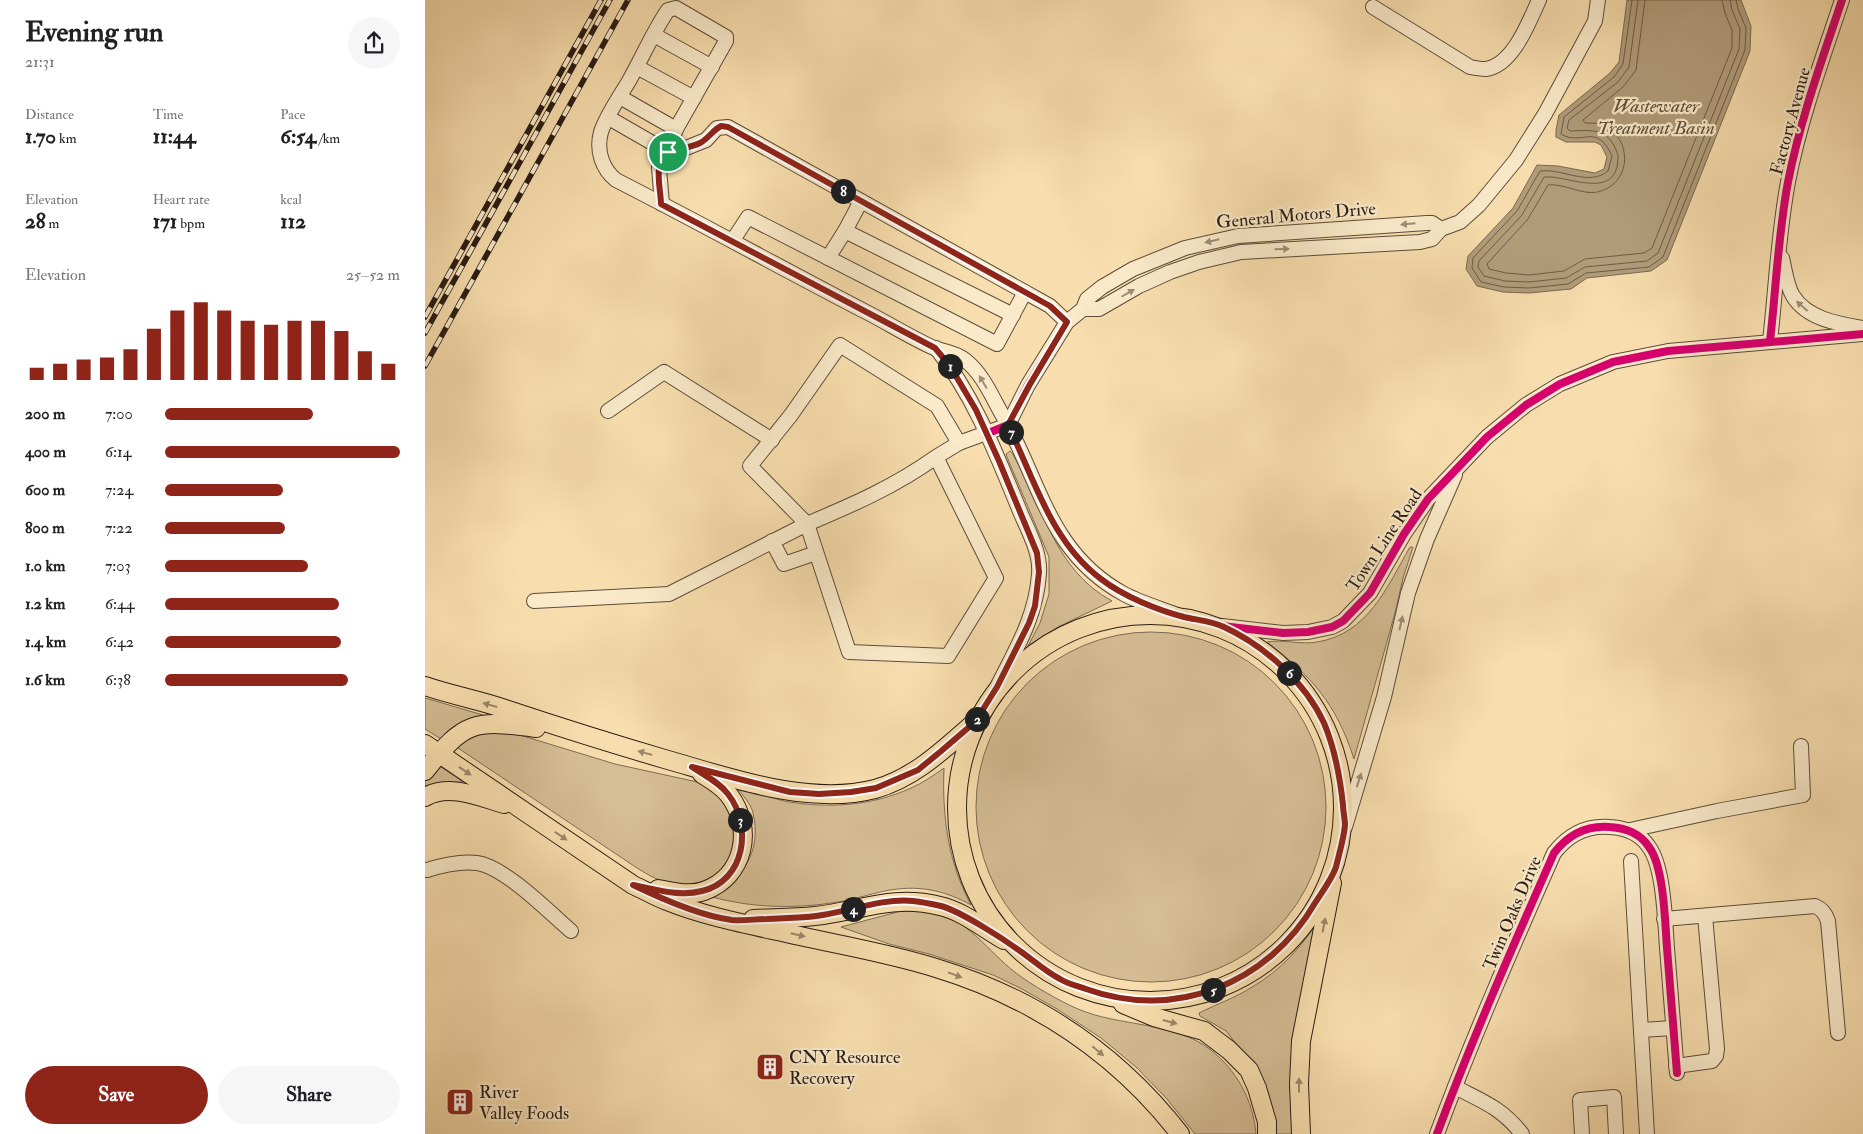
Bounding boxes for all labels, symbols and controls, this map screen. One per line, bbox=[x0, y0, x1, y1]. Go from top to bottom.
text: Evening run bbox=[25, 15, 163, 50]
button: share bbox=[348, 17, 400, 69]
text: 21:31 bbox=[25, 52, 55, 72]
street label: Factory Avenue bbox=[1765, 64, 1816, 177]
water label: Wastewater Treatment Basin bbox=[1597, 94, 1715, 140]
text: Distance bbox=[25, 106, 74, 123]
text: Time bbox=[153, 106, 183, 123]
text: Pace bbox=[280, 106, 305, 123]
text: 1.70 bbox=[25, 123, 56, 150]
text: 11:44 bbox=[153, 123, 196, 150]
text: 6:54 bbox=[280, 123, 316, 150]
text: km bbox=[56, 130, 77, 147]
text: /km bbox=[316, 130, 340, 147]
pin bbox=[647, 131, 689, 173]
icon: arrive bbox=[654, 138, 682, 166]
pin: 8 bbox=[831, 178, 855, 204]
text: 8 bbox=[840, 183, 847, 200]
text: Elevation bbox=[25, 191, 78, 208]
text: Heart rate bbox=[153, 191, 210, 208]
text: kcal bbox=[280, 191, 302, 208]
street label: General Motors Drive bbox=[1215, 197, 1377, 234]
text: 28 bbox=[25, 208, 46, 235]
text: 171 bbox=[153, 208, 177, 235]
text: 112 bbox=[280, 208, 306, 235]
text: m bbox=[46, 215, 59, 232]
text: bpm bbox=[177, 215, 205, 232]
one-way arrow bbox=[1400, 221, 1416, 229]
one-way arrow bbox=[1204, 237, 1219, 245]
one-way arrow bbox=[1274, 245, 1290, 253]
text: Elevation bbox=[25, 265, 86, 285]
text: 25–52 m bbox=[346, 265, 400, 285]
one-way arrow bbox=[1121, 288, 1134, 297]
one-way arrow bbox=[1796, 300, 1809, 311]
pin: 1 bbox=[937, 354, 963, 378]
text: 1 bbox=[948, 358, 953, 375]
one-way arrow bbox=[979, 376, 988, 389]
text: 200 m bbox=[25, 404, 65, 424]
text: 7:00 bbox=[105, 404, 133, 424]
pin: 7 bbox=[999, 420, 1023, 444]
text: 7 bbox=[1008, 424, 1015, 441]
text: 400 m bbox=[25, 442, 66, 462]
text: 6:14 bbox=[105, 442, 131, 462]
text: 600 m bbox=[25, 480, 65, 500]
text: 7:24 bbox=[105, 480, 133, 500]
street label: Town Line Road bbox=[1341, 484, 1428, 596]
text: 800 m bbox=[25, 518, 65, 538]
text: 7:22 bbox=[105, 518, 133, 538]
text: 1.0 km bbox=[25, 556, 65, 576]
text: 7:03 bbox=[105, 556, 131, 576]
text: 1.2 km bbox=[25, 594, 65, 614]
text: 6:44 bbox=[105, 594, 134, 614]
one-way arrow bbox=[1397, 615, 1405, 631]
text: 1.4 km bbox=[25, 632, 66, 652]
text: 6:42 bbox=[105, 632, 134, 652]
pin: 6 bbox=[1277, 660, 1301, 686]
text: 6 bbox=[1286, 665, 1293, 682]
text: 1.6 km bbox=[25, 670, 65, 690]
text: 6:38 bbox=[105, 670, 131, 690]
one-way arrow bbox=[482, 700, 497, 708]
pin: 2 bbox=[965, 706, 989, 732]
text: 2 bbox=[974, 711, 981, 728]
one-way arrow bbox=[637, 749, 652, 757]
one-way arrow bbox=[459, 766, 472, 776]
one-way arrow bbox=[1355, 772, 1363, 787]
pin: 3 bbox=[727, 808, 753, 832]
text: 3 bbox=[738, 812, 743, 829]
one-way arrow bbox=[554, 831, 568, 841]
street label: Twin Oaks Drive bbox=[1478, 852, 1547, 974]
pin: 4 bbox=[841, 896, 865, 922]
text: 4 bbox=[850, 901, 857, 918]
one-way arrow bbox=[1320, 917, 1328, 933]
one-way arrow bbox=[790, 931, 805, 939]
one-way arrow bbox=[948, 971, 963, 979]
pin: 5 bbox=[1201, 978, 1225, 1002]
text: 5 bbox=[1210, 982, 1217, 999]
one-way arrow bbox=[1163, 1018, 1178, 1026]
one-way arrow bbox=[1091, 1045, 1104, 1056]
place label: CNY Resource Recovery bbox=[789, 1046, 901, 1090]
building icon: CNY Resource Recovery bbox=[755, 1052, 785, 1082]
button: Save bbox=[25, 1066, 208, 1124]
button: Share bbox=[218, 1066, 400, 1124]
one-way arrow bbox=[1295, 1077, 1303, 1093]
place label: River Valley Foods bbox=[479, 1081, 569, 1125]
building icon: River Valley Foods bbox=[445, 1087, 475, 1117]

